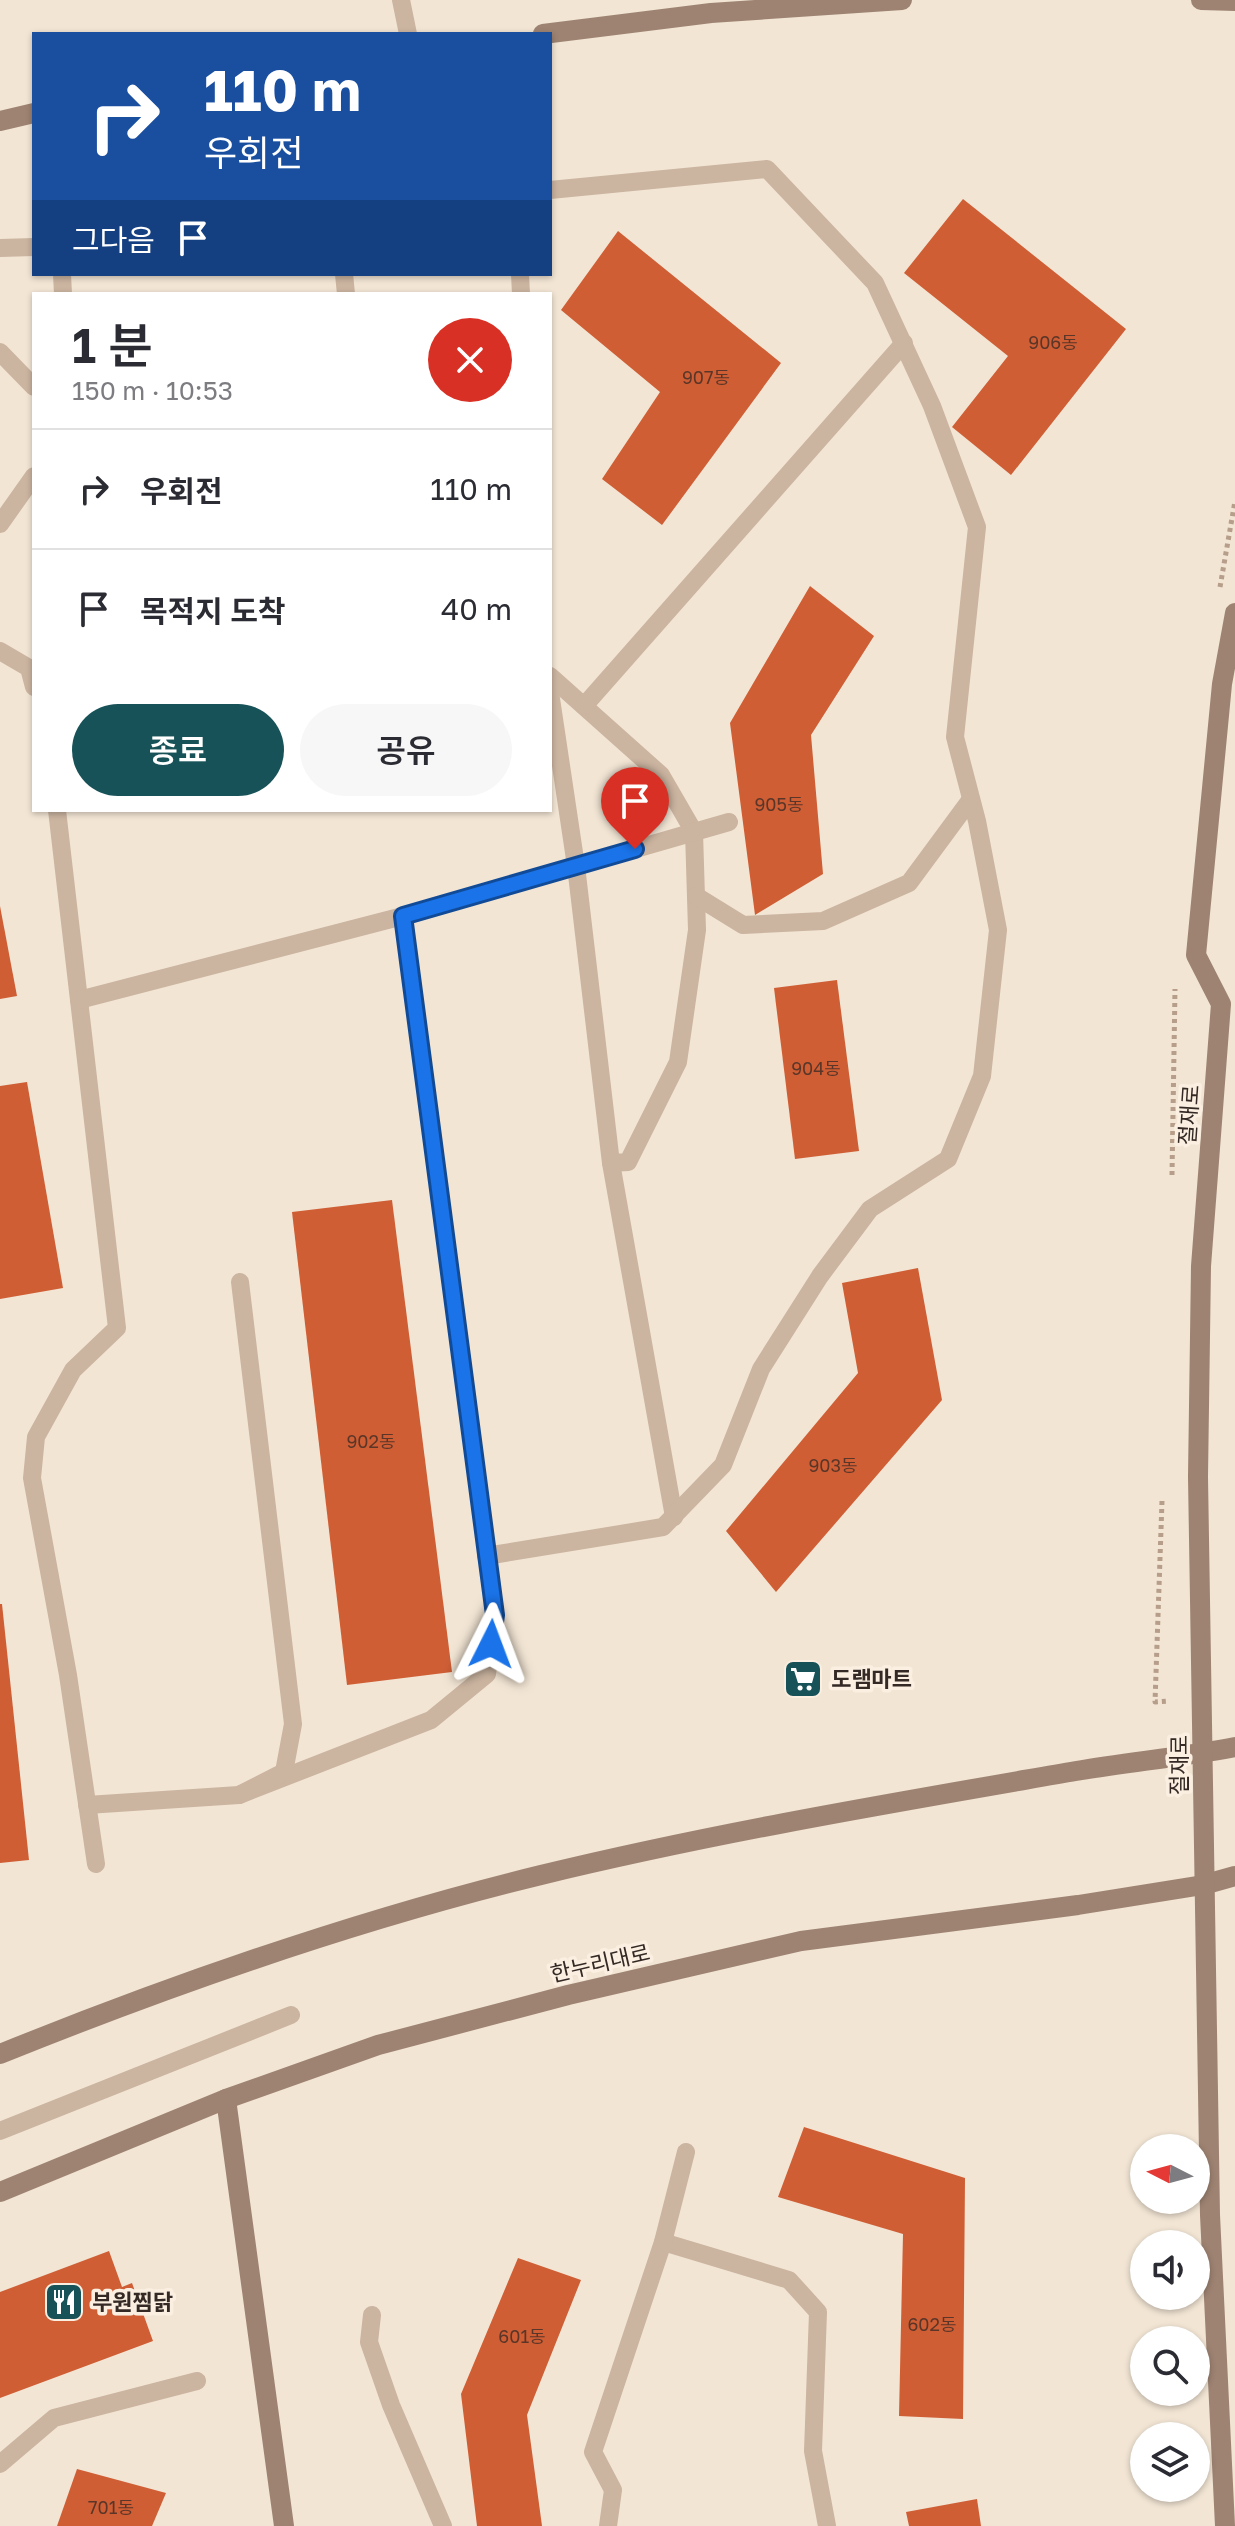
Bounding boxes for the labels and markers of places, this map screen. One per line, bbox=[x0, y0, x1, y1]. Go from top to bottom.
pin bbox=[601, 767, 669, 849]
supermarket icon: 도램마트 bbox=[782, 1658, 824, 1700]
place label: 도램마트 bbox=[831, 1665, 912, 1692]
restaurant icon: 부원찜닭 bbox=[43, 2281, 85, 2323]
place label: 부원찜닭 bbox=[92, 2288, 173, 2315]

